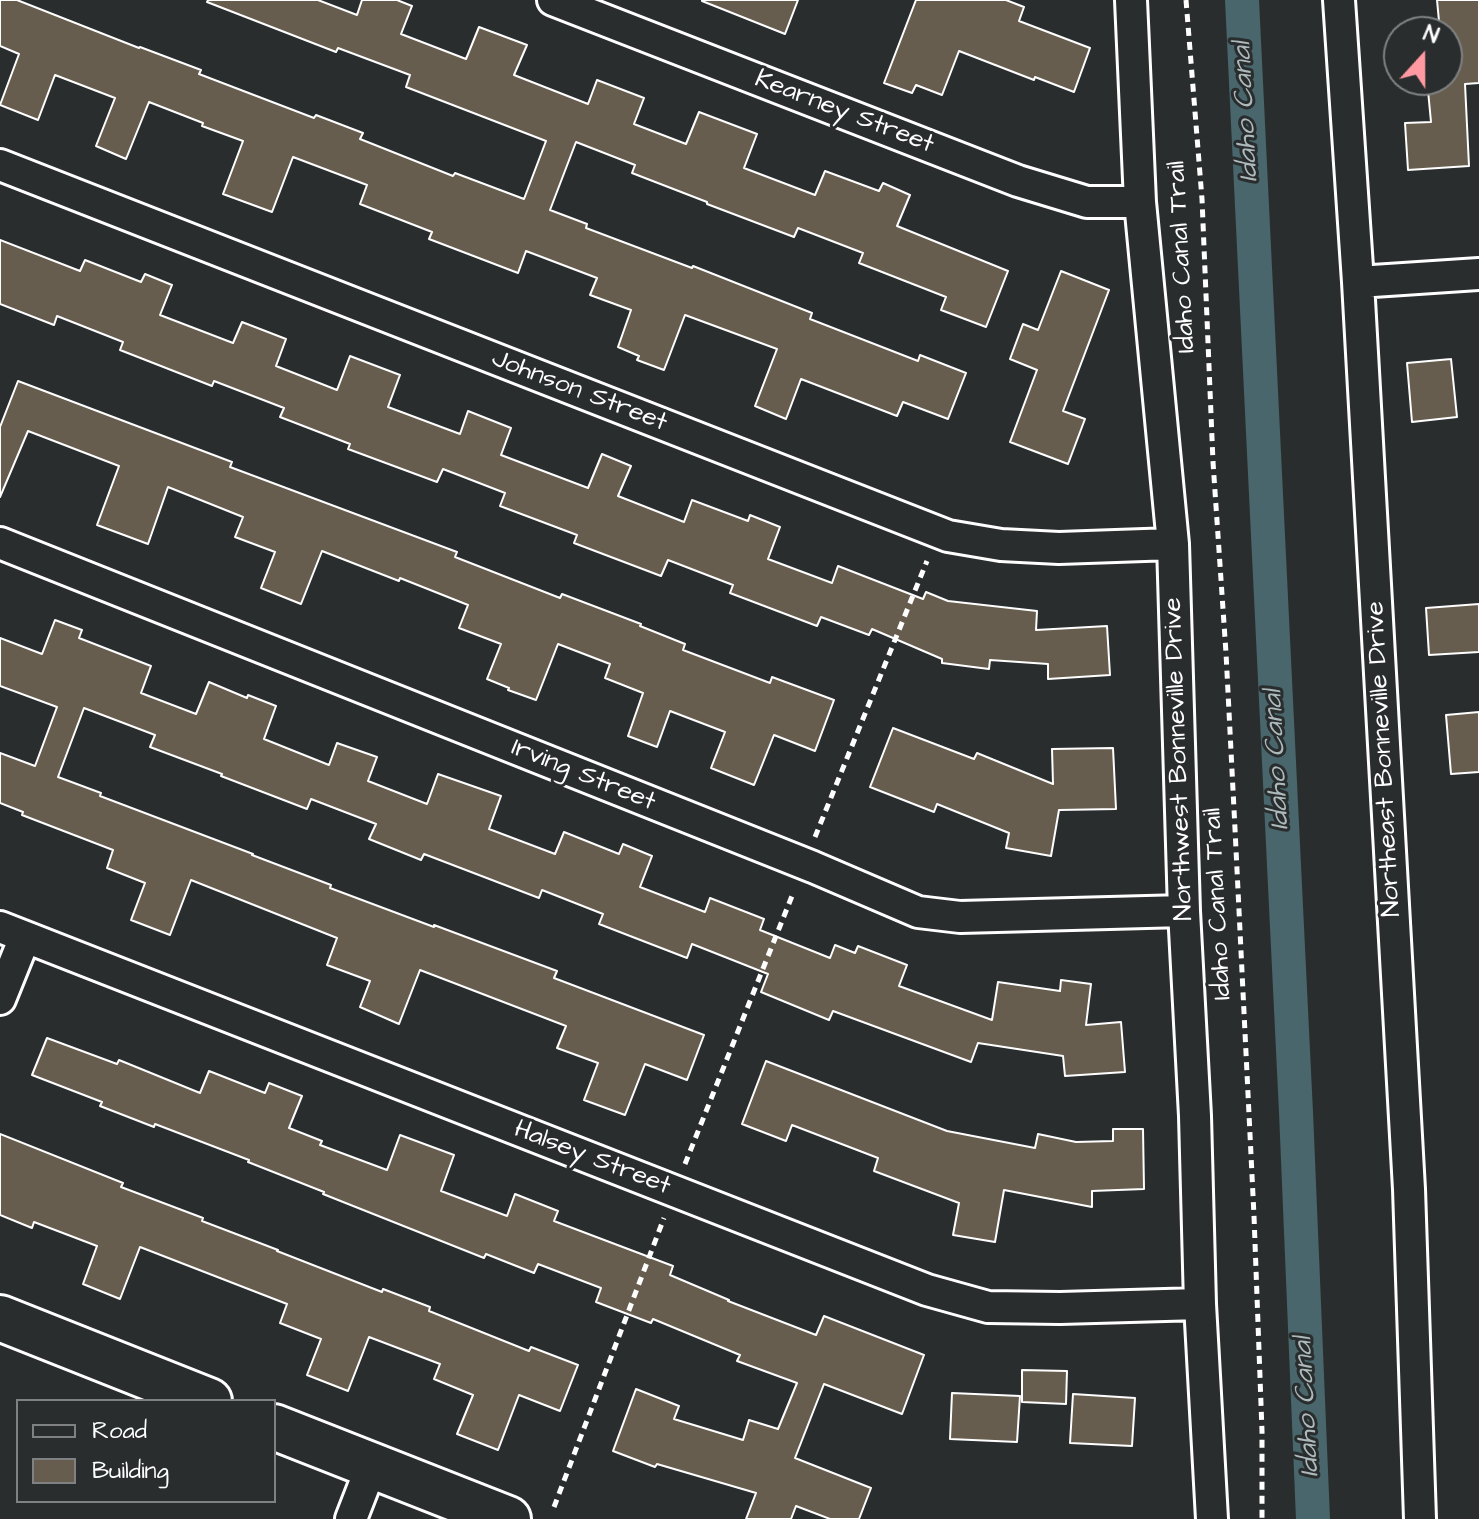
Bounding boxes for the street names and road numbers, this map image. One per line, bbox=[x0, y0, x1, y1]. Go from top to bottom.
street label: Kearney Street bbox=[750, 65, 938, 161]
street label: Idaho Canal Trail bbox=[1162, 160, 1204, 354]
street label: Johnson Street bbox=[487, 344, 671, 440]
street label: Northwest Bonneville Drive bbox=[1159, 597, 1201, 921]
street label: Northeast Bonneville Drive bbox=[1361, 600, 1409, 918]
street label: Irving Street bbox=[506, 733, 660, 819]
street label: Idaho Canal Trail bbox=[1198, 807, 1240, 1001]
street label: Halsey Street bbox=[509, 1115, 675, 1203]

